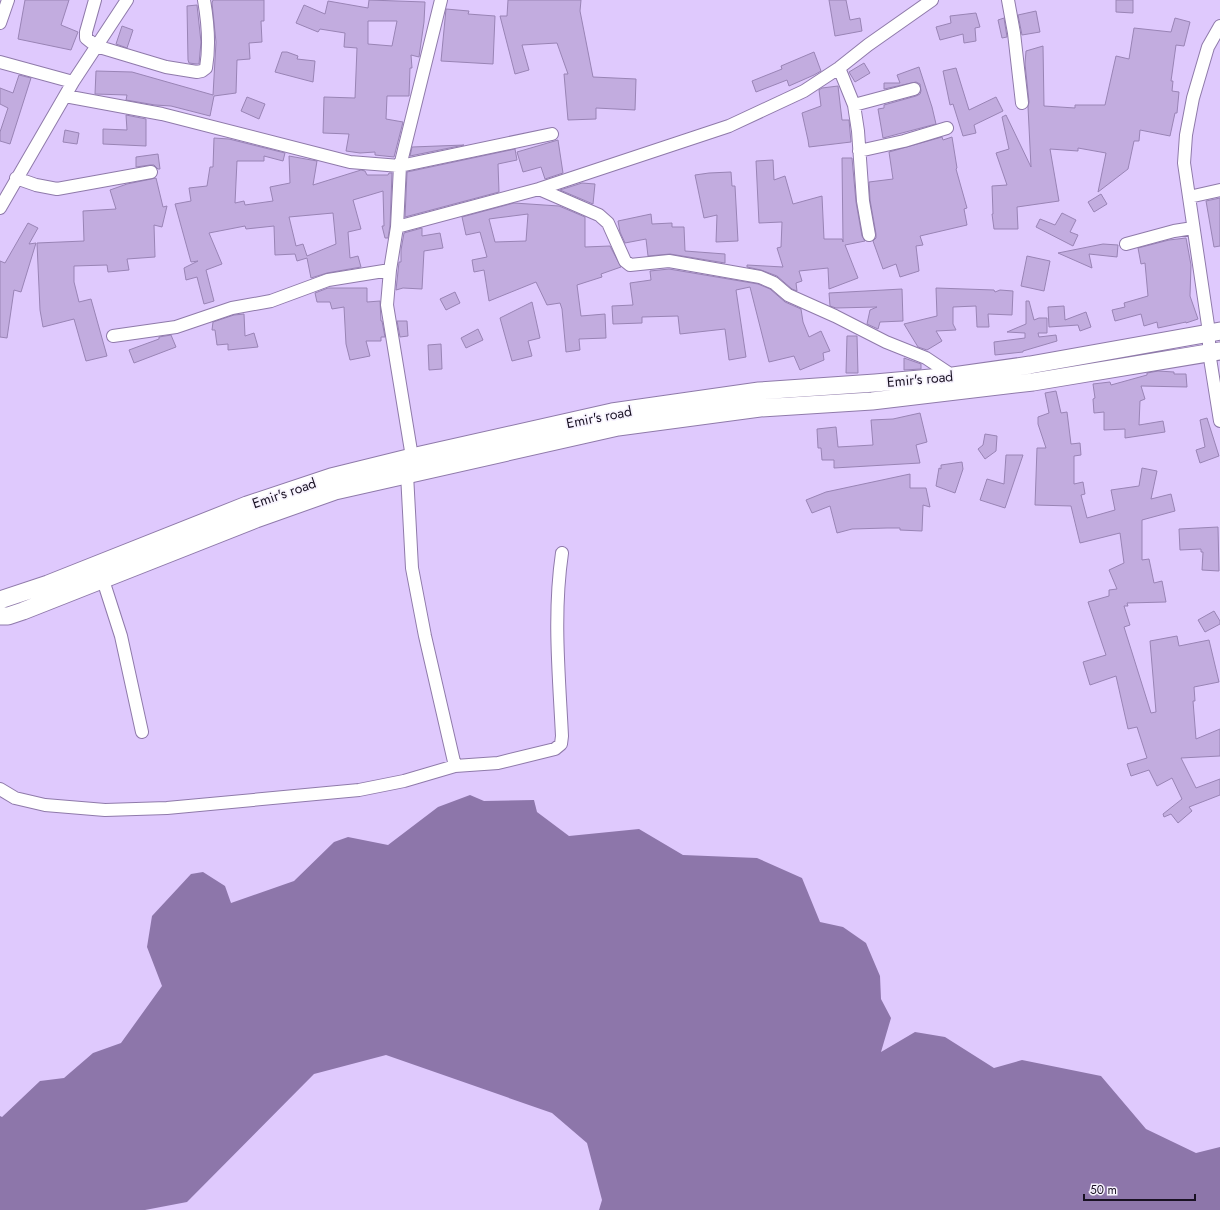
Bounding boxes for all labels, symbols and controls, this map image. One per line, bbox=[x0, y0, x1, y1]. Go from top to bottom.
street label: Emir's road bbox=[886, 366, 954, 392]
street label: Emir's road bbox=[564, 401, 634, 433]
street label: Emir's road bbox=[249, 473, 319, 513]
scale bar bbox=[1084, 1176, 1195, 1202]
text: 50 m bbox=[1090, 1181, 1117, 1199]

